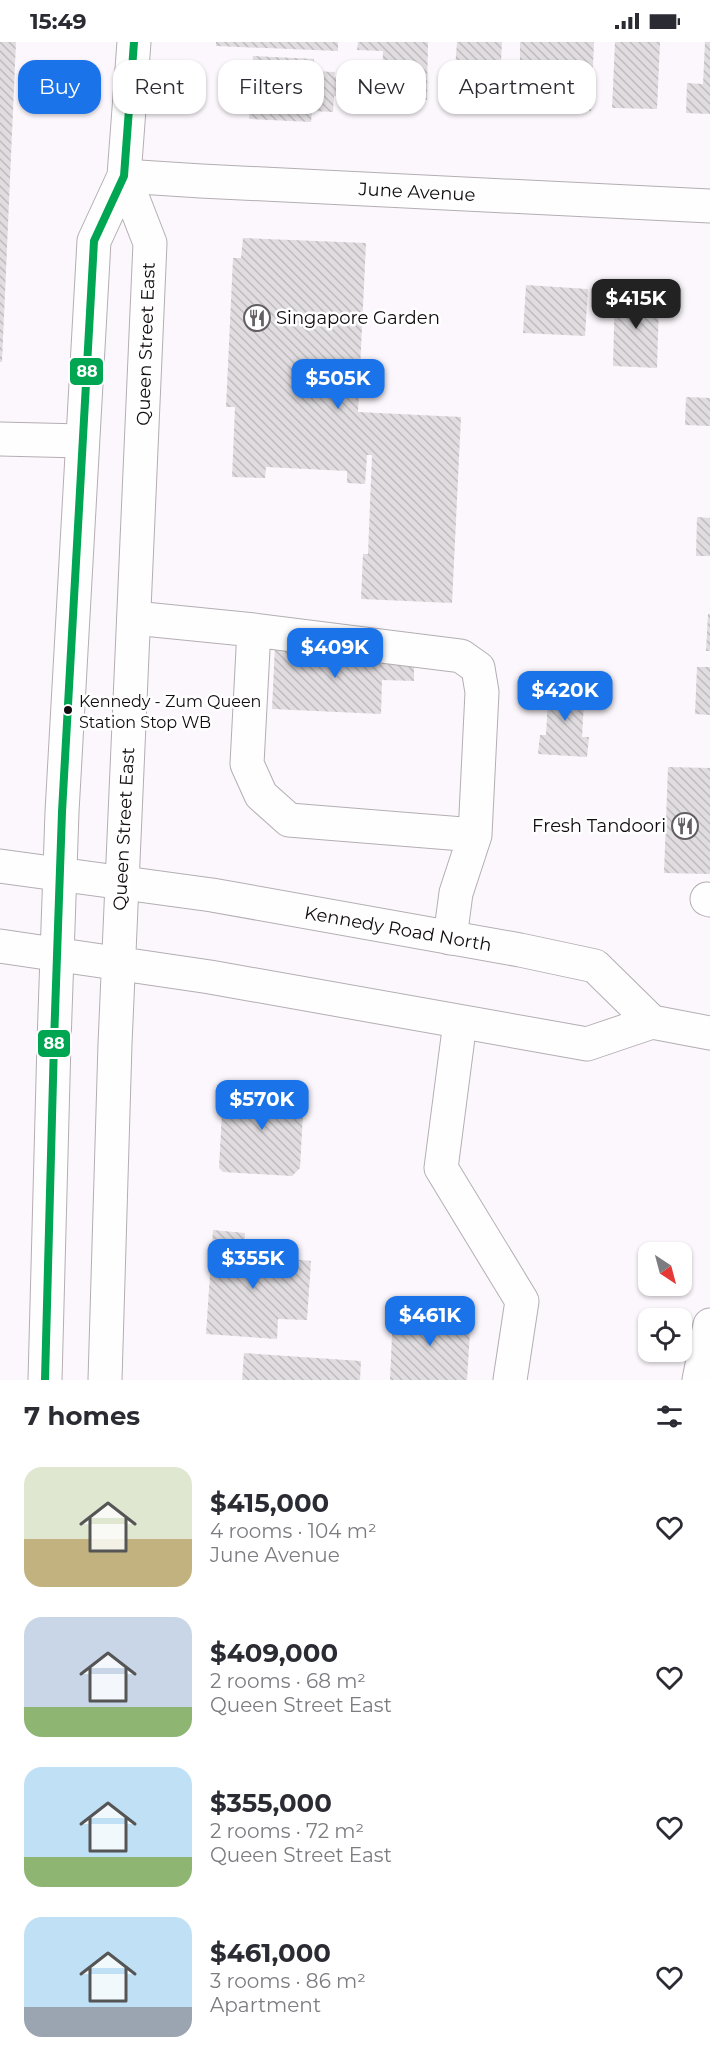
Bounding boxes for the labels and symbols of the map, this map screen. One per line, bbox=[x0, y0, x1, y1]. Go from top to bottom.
street label: June Avenue bbox=[357, 178, 476, 206]
street label: Queen Street East bbox=[132, 262, 160, 426]
pin: $415K bbox=[594, 279, 678, 330]
restaurant icon: Singapore Garden bbox=[242, 303, 272, 333]
place label: Singapore Garden bbox=[276, 307, 440, 329]
line badge: 88 bbox=[69, 357, 104, 386]
pin: $505K bbox=[296, 359, 380, 410]
text: 88 bbox=[76, 362, 98, 381]
pin: $409K bbox=[293, 628, 377, 679]
pin: $420K bbox=[523, 671, 607, 722]
place label: Kennedy - Zum Queen Station Stop WB bbox=[79, 692, 261, 732]
marker: Kennedy - Zum Queen Station Stop WB bbox=[62, 704, 74, 716]
street label: Queen Street East bbox=[109, 747, 139, 911]
restaurant icon: Fresh Tandoori bbox=[670, 811, 700, 841]
place label: Fresh Tandoori bbox=[532, 815, 666, 837]
street label: Kennedy Road North bbox=[303, 902, 493, 956]
line badge: 88 bbox=[37, 1029, 71, 1058]
text: 88 bbox=[43, 1034, 65, 1053]
pin: $570K bbox=[220, 1080, 304, 1131]
pin: $355K bbox=[211, 1239, 295, 1290]
north arrow bbox=[638, 1242, 692, 1296]
pin: $461K bbox=[388, 1296, 472, 1347]

